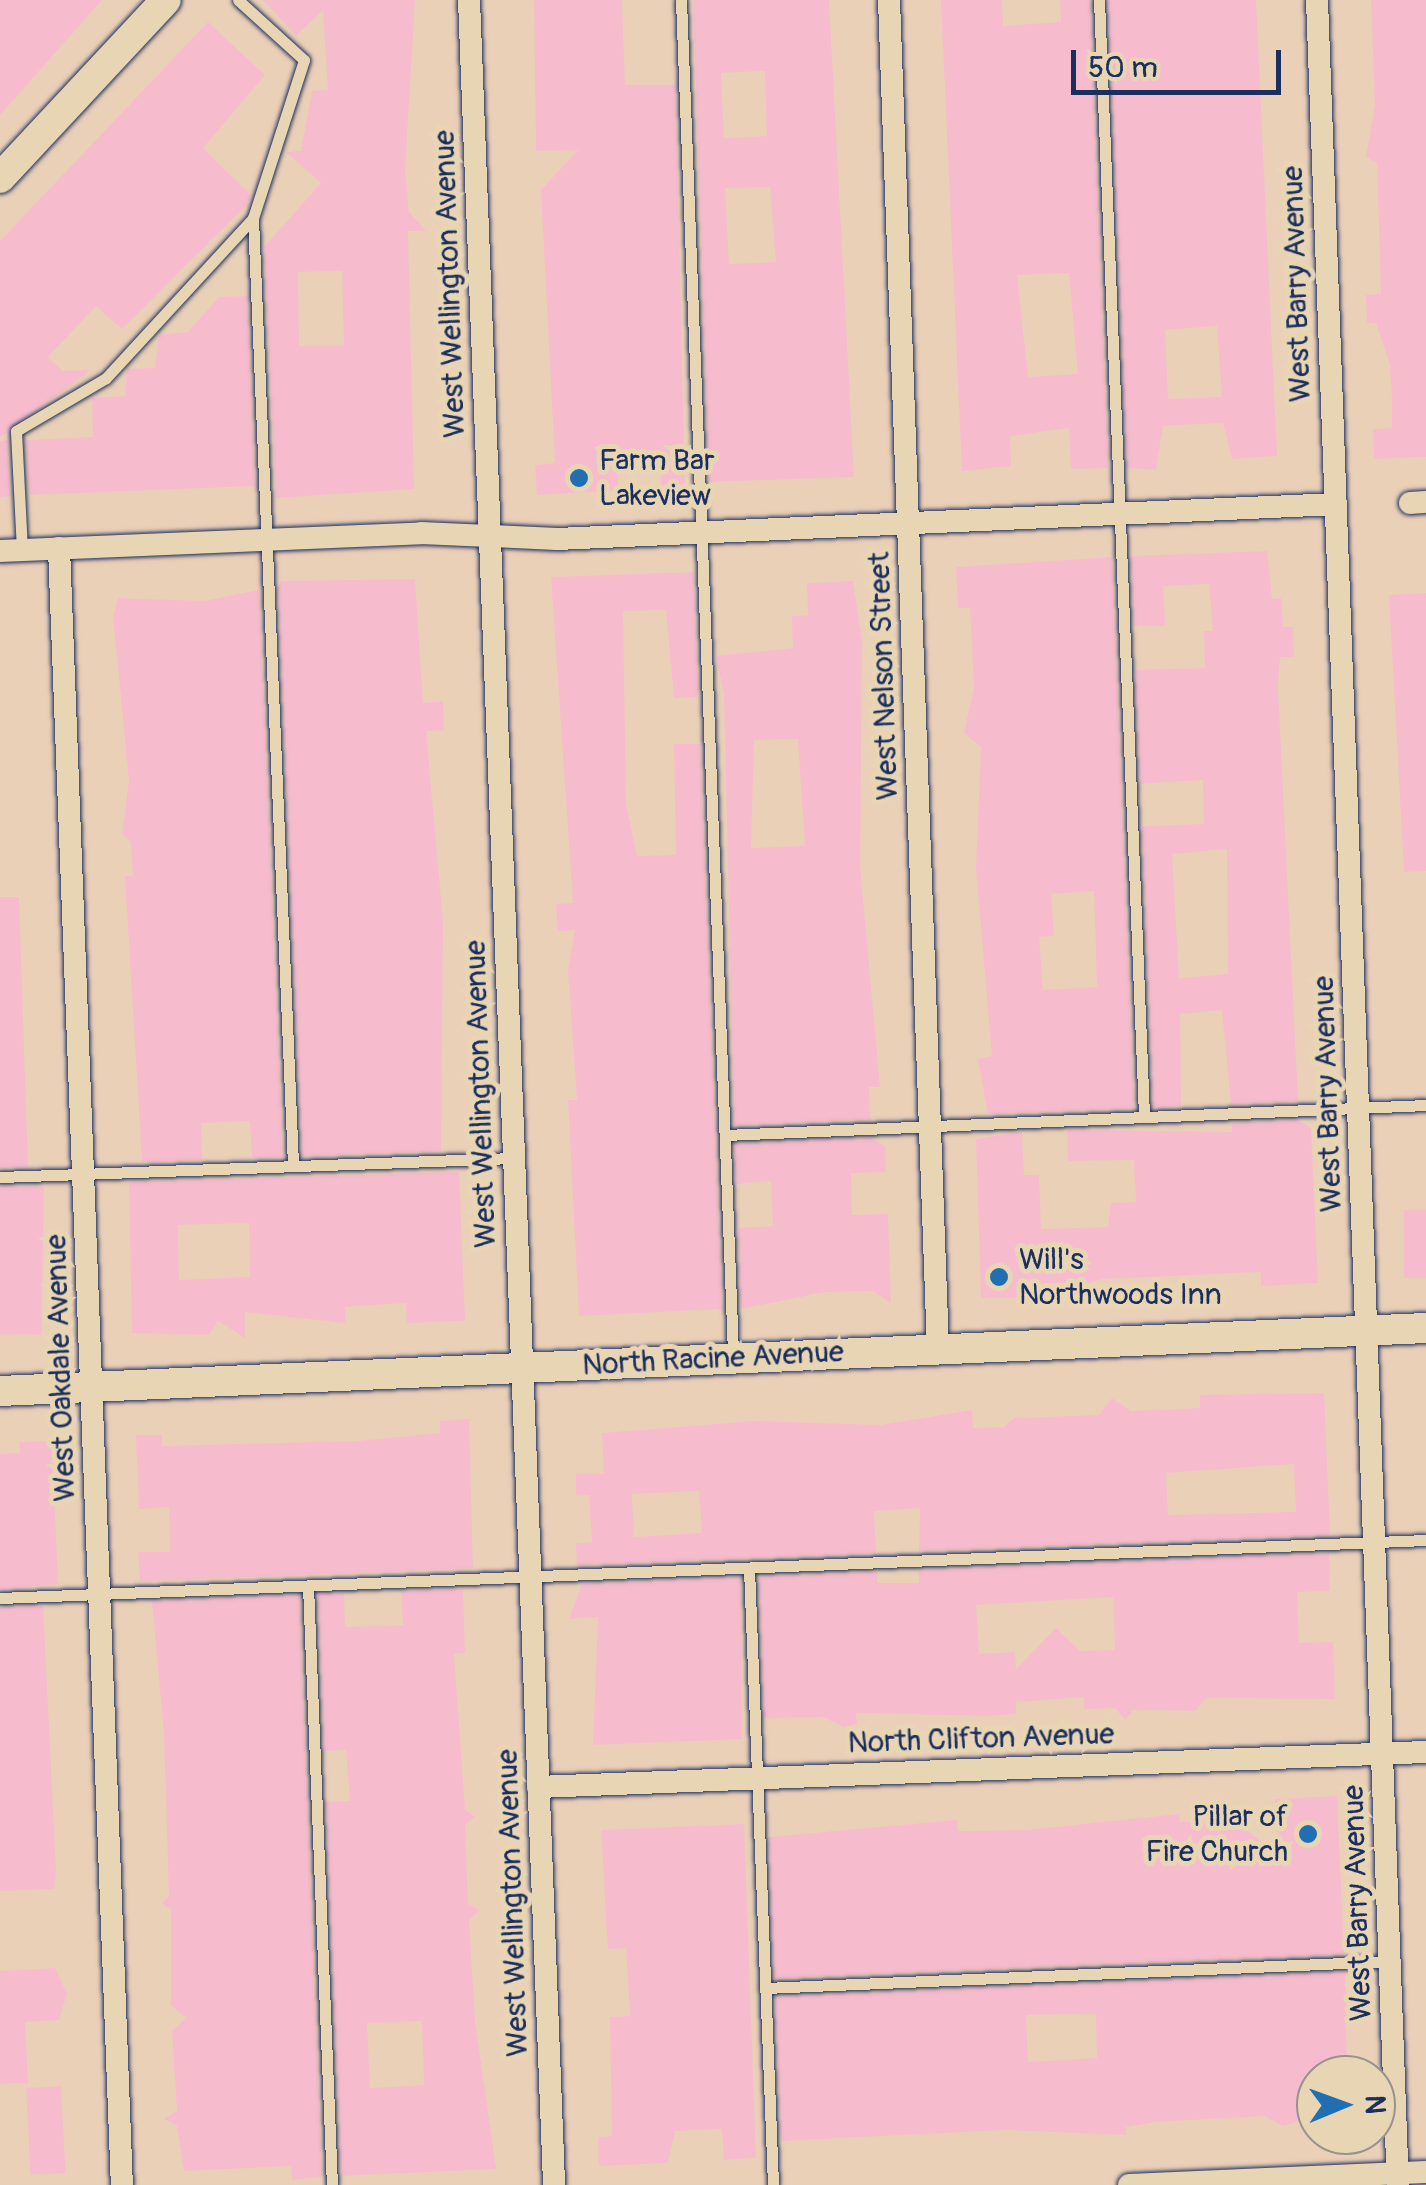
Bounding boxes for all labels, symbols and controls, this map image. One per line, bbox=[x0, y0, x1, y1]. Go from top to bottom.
scale bar bbox=[1076, 30, 1286, 92]
text: 50 m bbox=[1088, 49, 1158, 86]
street label: West Wellington Avenue bbox=[427, 130, 473, 438]
street label: West Barry Avenue bbox=[1275, 165, 1319, 403]
place label: Farm Bar Lakeview bbox=[599, 443, 715, 514]
marker: Farm Bar Lakeview bbox=[568, 467, 590, 489]
street label: West Nelson Street bbox=[862, 551, 906, 801]
street label: West Wellington Avenue bbox=[458, 940, 504, 1248]
street label: West Barry Avenue bbox=[1306, 975, 1350, 1213]
street label: West Oakdale Avenue bbox=[38, 1234, 84, 1502]
place label: Will's Northwoods Inn bbox=[1019, 1242, 1222, 1312]
marker: Will's Northwoods Inn bbox=[988, 1266, 1010, 1288]
street label: North Racine Avenue bbox=[581, 1334, 845, 1384]
street label: North Clifton Avenue bbox=[847, 1716, 1115, 1762]
street label: West Wellington Avenue bbox=[490, 1749, 536, 2057]
street label: West Barry Avenue bbox=[1336, 1784, 1380, 2022]
place label: Pillar of Fire Church bbox=[1146, 1799, 1288, 1870]
marker: Pillar of Fire Church bbox=[1297, 1823, 1319, 1845]
north arrow bbox=[1296, 2055, 1396, 2155]
text: N bbox=[1357, 2095, 1392, 2114]

